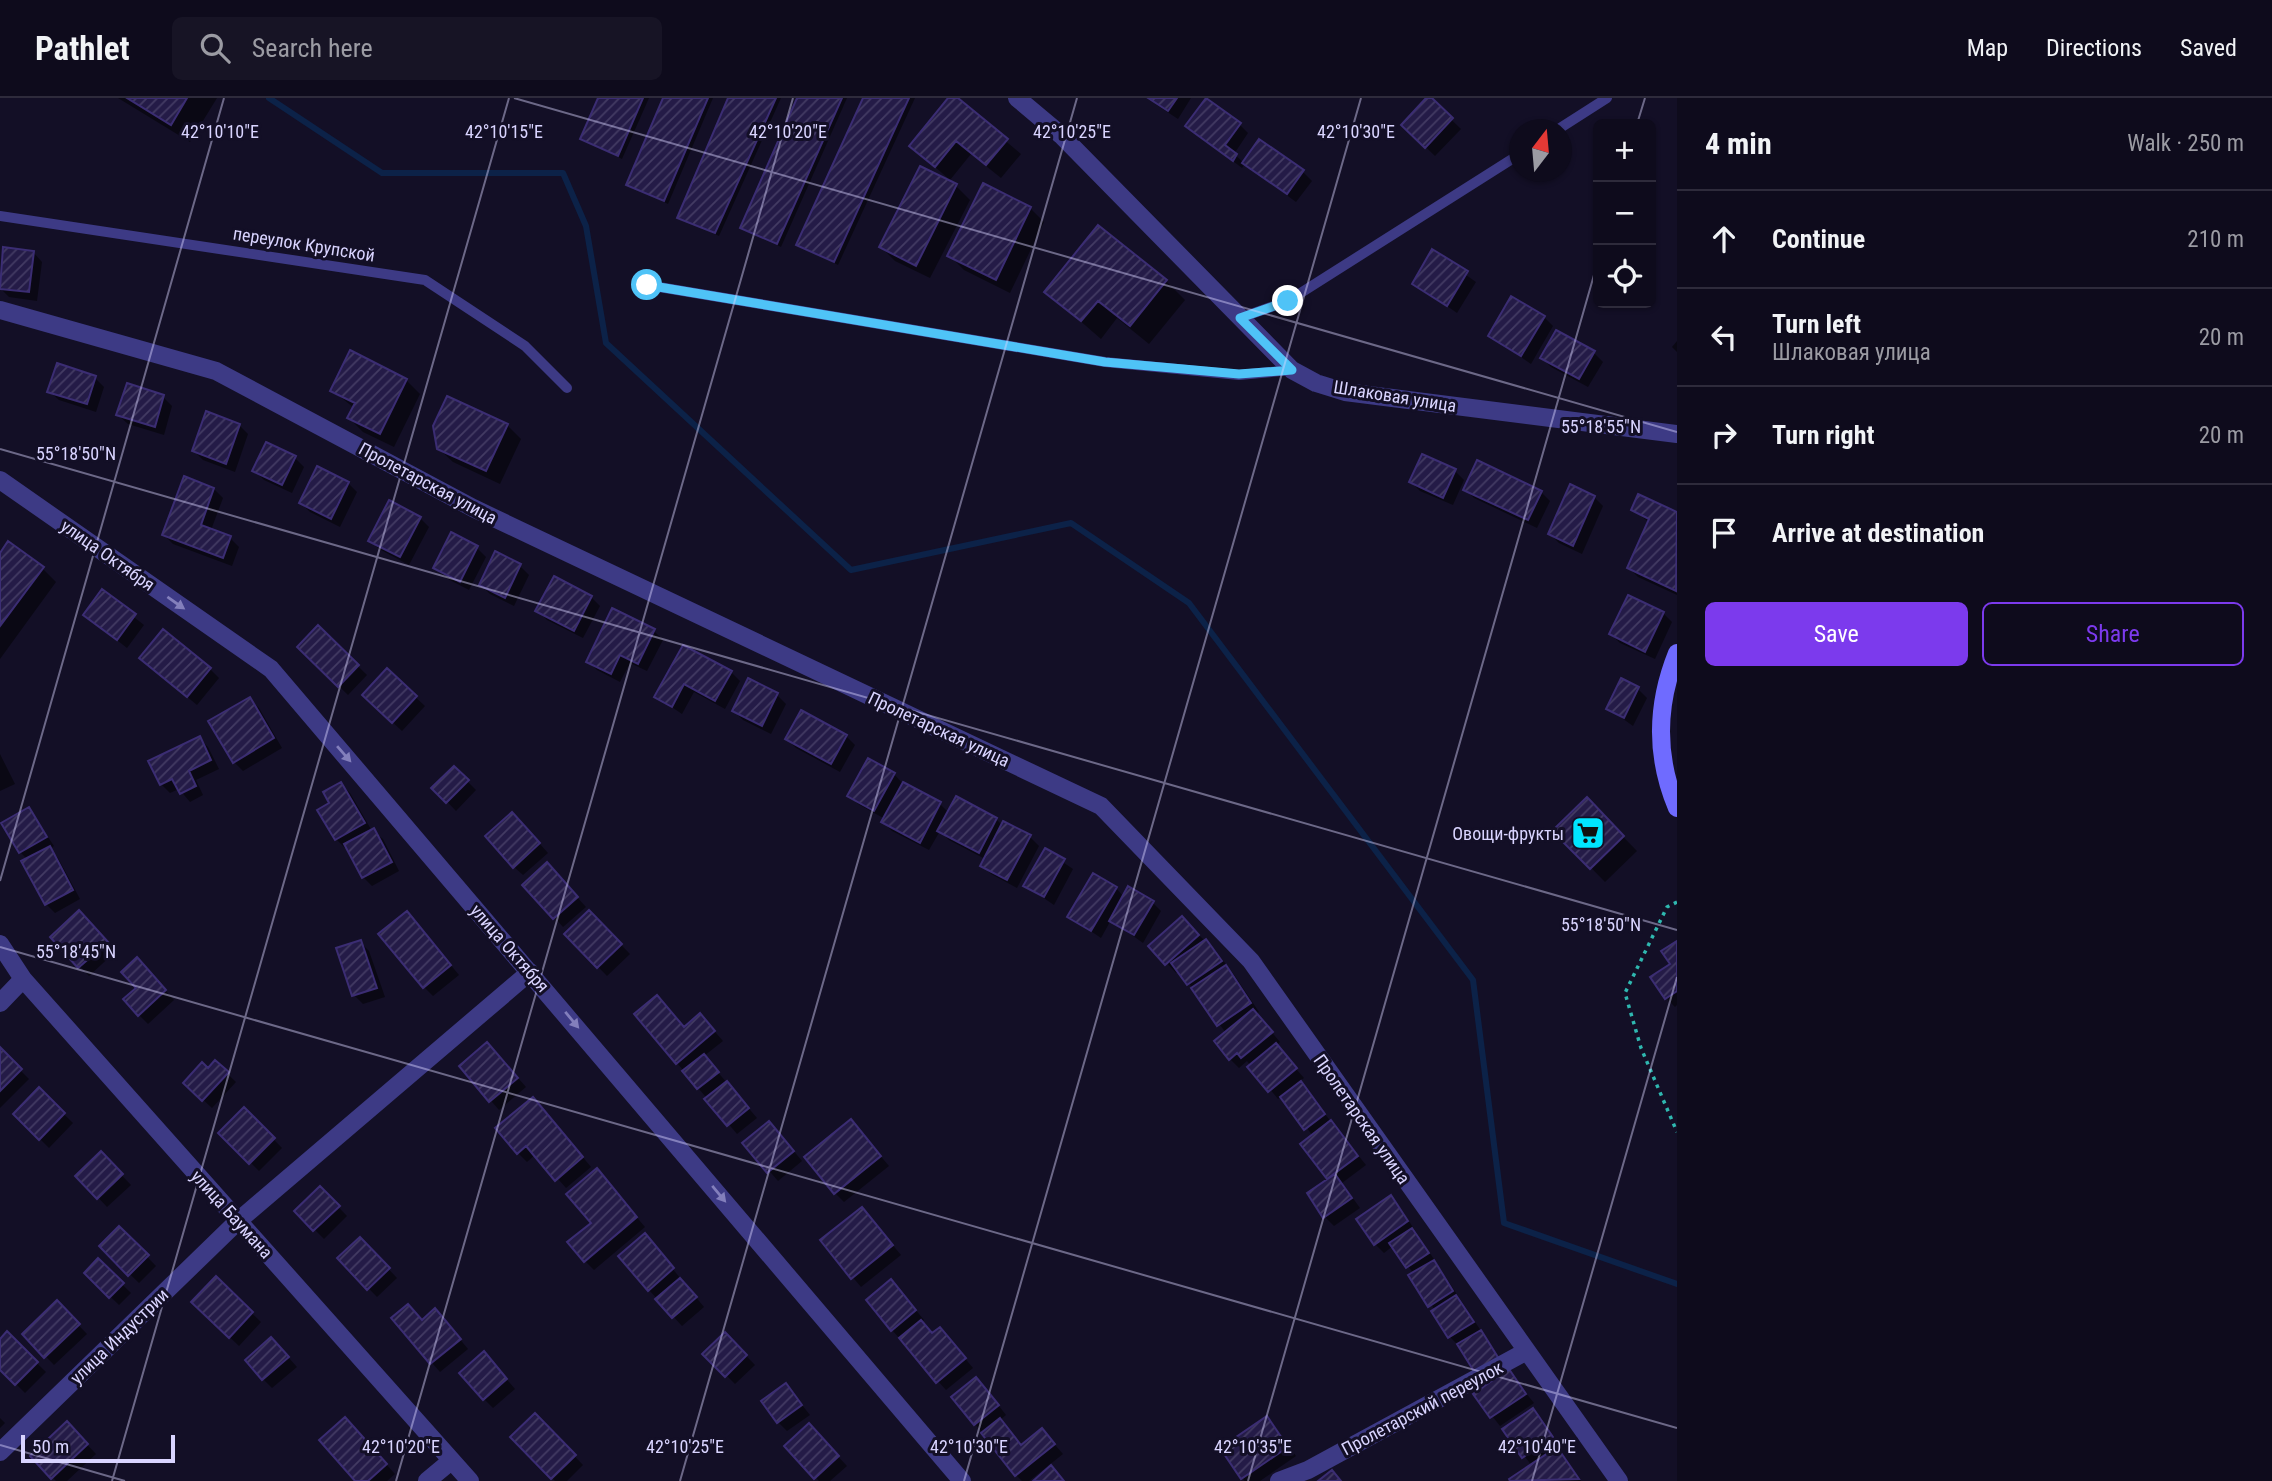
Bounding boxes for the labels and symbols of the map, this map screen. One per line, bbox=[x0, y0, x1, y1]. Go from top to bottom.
north arrow bbox=[1509, 119, 1572, 182]
text: 42°10'10"E bbox=[181, 121, 259, 142]
text: 42°10'15"E bbox=[465, 121, 543, 142]
text: 42°10'20"E bbox=[749, 121, 827, 142]
text: 42°10'25"E bbox=[1033, 121, 1111, 142]
text: 42°10'30"E bbox=[1317, 121, 1395, 142]
street label: переулок Крупской bbox=[232, 222, 376, 266]
route start bbox=[631, 269, 662, 300]
route end bbox=[1272, 285, 1303, 316]
street label: Шлаковая улица bbox=[1332, 376, 1458, 416]
text: 55°18'55"N bbox=[1561, 416, 1641, 437]
street label: Пролетарская улица bbox=[355, 438, 501, 528]
text: 55°18'50"N bbox=[36, 443, 116, 464]
street label: улица Октября bbox=[57, 515, 159, 595]
one-way arrow bbox=[167, 596, 185, 610]
street label: Пролетарская улица bbox=[865, 687, 1013, 771]
one-way arrow bbox=[336, 746, 351, 763]
supermarket icon: Овощи-фрукты bbox=[1569, 814, 1607, 852]
place label: Овощи-фрукты bbox=[1452, 823, 1564, 844]
street label: улица Октября bbox=[466, 900, 554, 996]
text: 55°18'50"N bbox=[1561, 914, 1641, 935]
text: 55°18'45"N bbox=[36, 941, 116, 962]
one-way arrow bbox=[564, 1011, 579, 1029]
street label: Пролетарская улица bbox=[1309, 1050, 1415, 1188]
street label: улица Баумана bbox=[187, 1166, 277, 1262]
one-way arrow bbox=[711, 1185, 726, 1203]
street label: улица Индустрии bbox=[66, 1284, 172, 1388]
street label: Пролетарский переулок bbox=[1338, 1356, 1507, 1459]
scale bar bbox=[21, 1432, 175, 1464]
text: 42°10'20"E bbox=[362, 1436, 440, 1457]
text: 42°10'25"E bbox=[646, 1436, 724, 1457]
text: 42°10'30"E bbox=[930, 1436, 1008, 1457]
text: 42°10'35"E bbox=[1214, 1436, 1292, 1457]
text: 42°10'40"E bbox=[1498, 1436, 1576, 1457]

